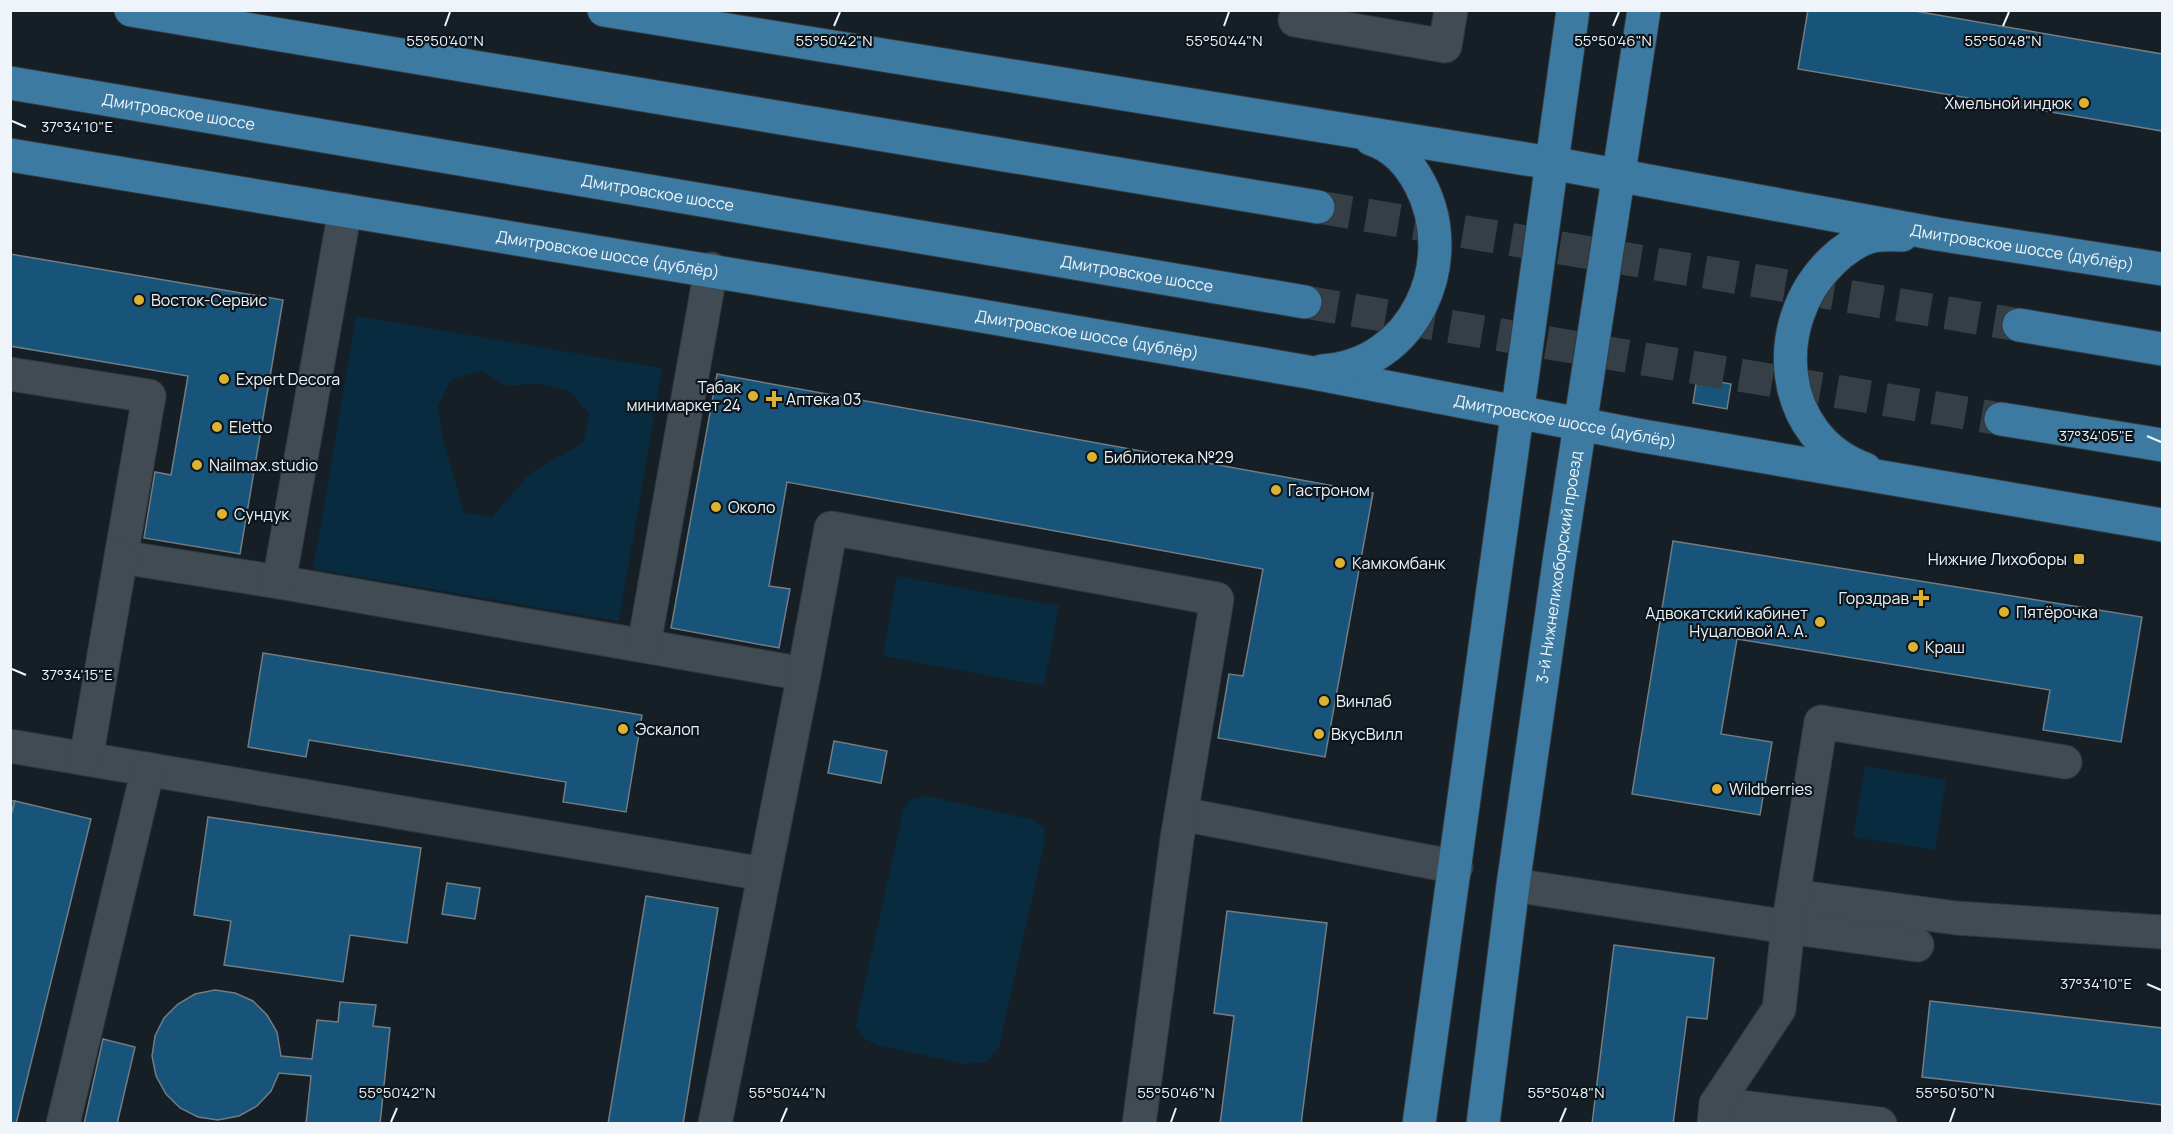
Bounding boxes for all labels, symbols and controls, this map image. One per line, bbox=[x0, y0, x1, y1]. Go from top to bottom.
text: 55°50'40"N bbox=[406, 30, 484, 51]
text: 55°50'42"N bbox=[796, 30, 872, 51]
text: 55°50'44"N bbox=[1186, 30, 1262, 51]
text: 55°50'46"N bbox=[1574, 30, 1652, 51]
text: 55°50'48"N bbox=[1965, 30, 2042, 51]
street label: Дмитровское шоссе bbox=[100, 88, 257, 135]
place label: Хмельной индюк bbox=[1944, 92, 2073, 114]
marker: Хмельной индюк bbox=[2077, 96, 2091, 110]
text: 37°34'10"E bbox=[41, 116, 113, 137]
street label: Дмитровское шоссе bbox=[580, 169, 736, 216]
street label: Дмитровское шоссе (дублёр) bbox=[1908, 218, 2136, 276]
street label: Дмитровское шоссе (дублёр) bbox=[494, 225, 721, 283]
street label: Дмитровское шоссе bbox=[1059, 250, 1215, 297]
place label: Восток-Сервис bbox=[151, 289, 267, 311]
marker: Восток-Сервис bbox=[132, 293, 146, 307]
street label: Дмитровское шоссе (дублёр) bbox=[974, 304, 1201, 364]
place label: Expert Decora bbox=[236, 368, 340, 390]
marker: Expert Decora bbox=[217, 372, 231, 386]
place label: Табак минимаркет 24 bbox=[626, 376, 742, 416]
place label: Аптека 03 bbox=[786, 388, 861, 410]
marker: Табак минимаркет 24 bbox=[746, 389, 760, 403]
street label: Дмитровское шоссе (дублёр) bbox=[1452, 389, 1678, 453]
marker: Аптека 03 bbox=[767, 392, 781, 406]
place label: Eletto bbox=[229, 416, 273, 438]
marker: Eletto bbox=[210, 420, 224, 434]
text: 37°34'05"E bbox=[2059, 425, 2133, 446]
place label: Библиотека №29 bbox=[1104, 446, 1234, 468]
street label: 3-й Нижнелихоборский проезд bbox=[1531, 449, 1587, 685]
marker: Библиотека №29 bbox=[1085, 450, 1099, 464]
place label: Nailmax.studio bbox=[209, 454, 318, 476]
marker: Nailmax.studio bbox=[190, 458, 204, 472]
place label: Гастроном bbox=[1288, 479, 1370, 501]
marker: Гастроном bbox=[1269, 483, 1283, 497]
place label: Около bbox=[728, 496, 776, 518]
marker: Около bbox=[709, 500, 723, 514]
place label: Сундук bbox=[234, 503, 290, 525]
marker: Сундук bbox=[215, 507, 229, 521]
place label: Нижние Лихоборы bbox=[1928, 548, 2067, 570]
place label: Камкомбанк bbox=[1352, 552, 1446, 574]
marker: Нижние Лихоборы bbox=[2072, 552, 2086, 566]
marker: Камкомбанк bbox=[1333, 556, 1347, 570]
place label: Горздрав bbox=[1839, 587, 1909, 609]
marker: Горздрав bbox=[1914, 591, 1928, 605]
place label: Пятёрочка bbox=[2016, 601, 2098, 623]
place label: Адвокатский кабинет Нуцаловой А. А. bbox=[1645, 602, 1808, 642]
marker: Пятёрочка bbox=[1997, 605, 2011, 619]
marker: Адвокатский кабинет Нуцаловой А. А. bbox=[1813, 615, 1827, 629]
place label: Краш bbox=[1925, 636, 1965, 658]
marker: Краш bbox=[1906, 640, 1920, 654]
text: 37°34'15"E bbox=[41, 664, 113, 685]
place label: Винлаб bbox=[1336, 690, 1392, 712]
marker: Винлаб bbox=[1317, 694, 1331, 708]
place label: Эскалоп bbox=[635, 718, 700, 740]
marker: Эскалоп bbox=[616, 722, 630, 736]
place label: ВкусВилл bbox=[1331, 723, 1403, 745]
marker: ВкусВилл bbox=[1312, 727, 1326, 741]
place label: Wildberries bbox=[1729, 778, 1812, 800]
marker: Wildberries bbox=[1710, 782, 1724, 796]
text: 37°34'10"E bbox=[2060, 973, 2132, 994]
text: 55°50'42"N bbox=[359, 1082, 435, 1103]
text: 55°50'44"N bbox=[749, 1082, 825, 1103]
text: 55°50'46"N bbox=[1137, 1082, 1215, 1103]
text: 55°50'48"N bbox=[1528, 1082, 1605, 1103]
text: 55°50'50"N bbox=[1915, 1082, 1995, 1103]

